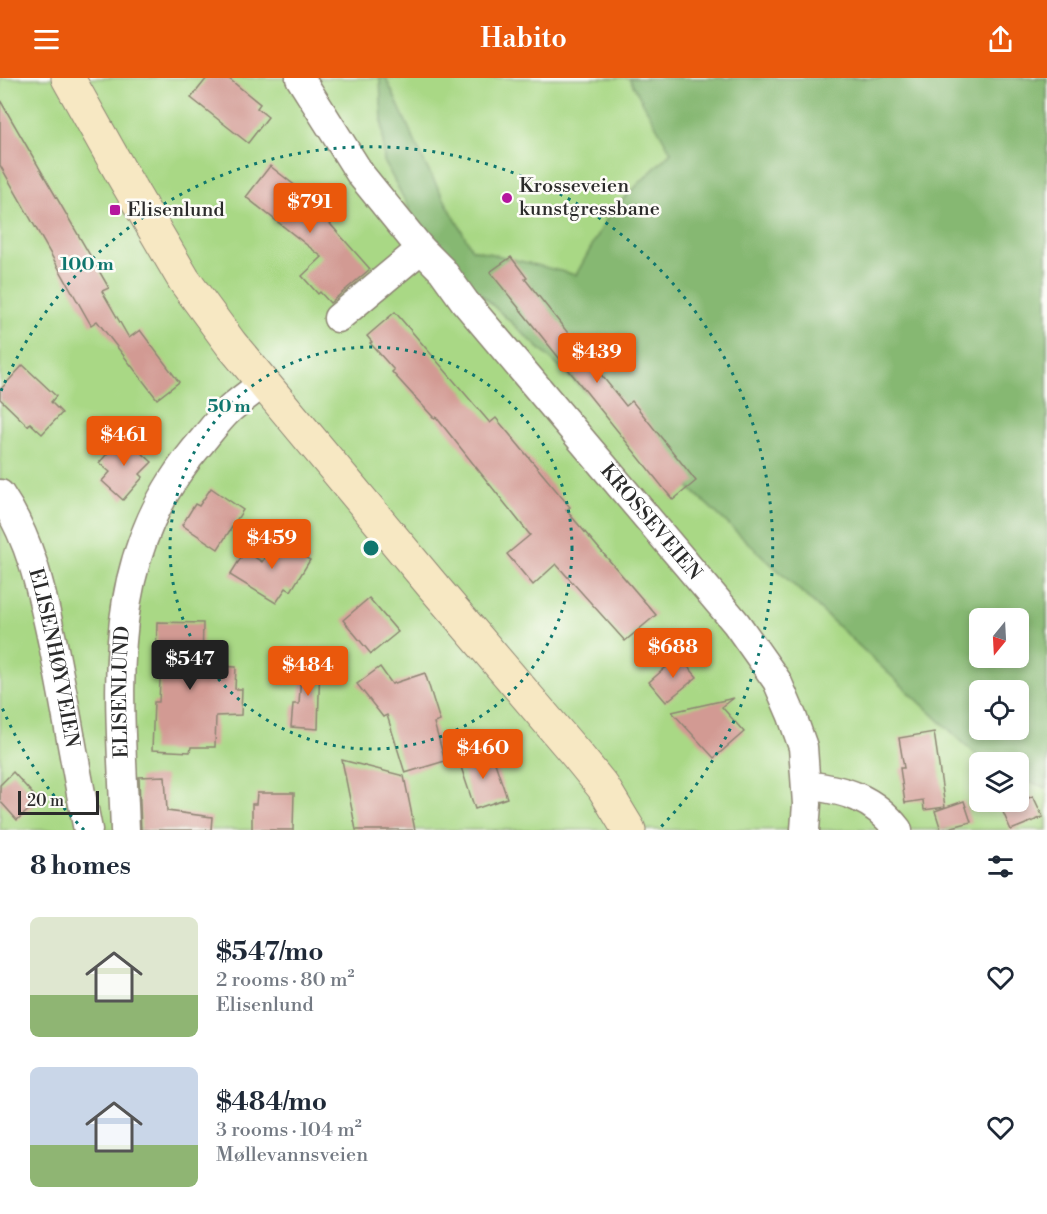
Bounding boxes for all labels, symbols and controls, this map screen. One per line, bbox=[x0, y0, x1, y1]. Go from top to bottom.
text: Habito bbox=[480, 22, 567, 56]
icon: menu bbox=[30, 23, 63, 56]
icon: share bbox=[984, 23, 1017, 56]
place label: Krosseveien kunstgressbane bbox=[519, 174, 660, 222]
pin: $791 bbox=[274, 183, 346, 234]
text: $791 bbox=[288, 190, 332, 215]
marker: Krosseveien kunstgressbane bbox=[500, 191, 514, 205]
place label: Elisenlund bbox=[127, 198, 225, 223]
marker: Elisenlund bbox=[108, 203, 122, 217]
text: 100 m bbox=[60, 253, 114, 276]
pin: $439 bbox=[561, 333, 633, 384]
text: $439 bbox=[572, 340, 622, 365]
text: 50 m bbox=[207, 395, 251, 418]
pin: $461 bbox=[88, 416, 160, 467]
text: $461 bbox=[101, 423, 147, 448]
street label: KROSSEVEIEN bbox=[595, 459, 707, 585]
pin: $459 bbox=[236, 519, 308, 570]
text: $459 bbox=[247, 526, 297, 551]
centre of rings bbox=[361, 538, 381, 558]
street label: ELISENHØYVEIEN bbox=[23, 565, 85, 750]
north arrow bbox=[969, 608, 1029, 668]
map controls bbox=[969, 608, 1029, 812]
street label: ELISENLUND bbox=[108, 625, 136, 759]
pin: $688 bbox=[637, 628, 709, 679]
text: $688 bbox=[648, 635, 698, 660]
pin: $547 bbox=[154, 640, 226, 691]
pin: $484 bbox=[272, 646, 344, 697]
text: $547 bbox=[166, 647, 214, 672]
text: $484 bbox=[282, 653, 334, 678]
button: locate bbox=[969, 680, 1029, 740]
pin: $460 bbox=[447, 729, 519, 780]
text: $460 bbox=[457, 736, 509, 761]
button: layers bbox=[969, 752, 1029, 812]
scale bar bbox=[18, 788, 99, 816]
text: 20 m bbox=[27, 791, 64, 811]
text: 8 homes bbox=[30, 850, 131, 882]
icon: filters bbox=[984, 850, 1017, 883]
text: $547/mo bbox=[216, 936, 324, 968]
icon: home bbox=[78, 941, 150, 1013]
icon: heart bbox=[984, 961, 1017, 994]
text: 2 rooms · 80 m² bbox=[216, 968, 354, 993]
text: Elisenlund bbox=[216, 993, 314, 1018]
text: $484/mo bbox=[216, 1086, 327, 1118]
icon: home bbox=[78, 1091, 150, 1163]
icon: heart bbox=[984, 1111, 1017, 1144]
text: 3 rooms · 104 m² bbox=[216, 1118, 362, 1143]
text: Møllevannsveien bbox=[216, 1143, 368, 1168]

